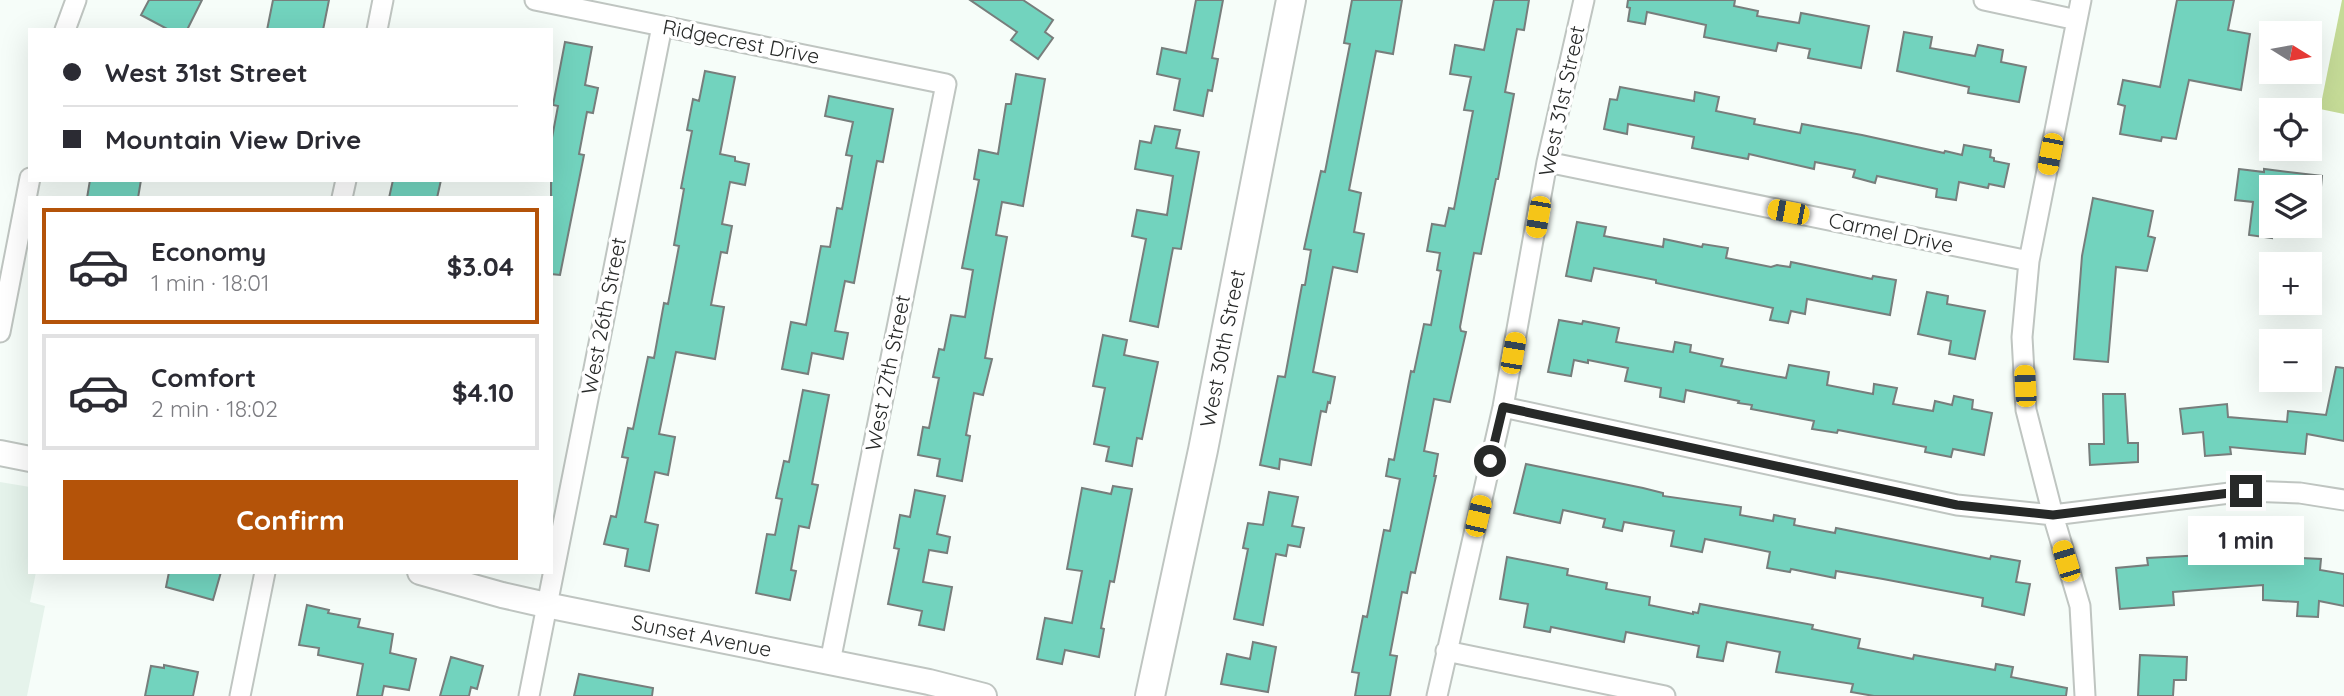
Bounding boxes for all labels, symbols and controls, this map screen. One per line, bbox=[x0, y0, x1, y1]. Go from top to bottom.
street label: Ridgecrest Drive bbox=[660, 13, 822, 69]
north arrow bbox=[2259, 21, 2322, 84]
map controls bbox=[2259, 21, 2322, 392]
street label: West 31st Street bbox=[1532, 23, 1590, 179]
text: West 31st Street bbox=[105, 56, 308, 89]
button: locate bbox=[2259, 98, 2322, 161]
text: Mountain View Drive bbox=[105, 123, 361, 156]
car bbox=[2036, 131, 2065, 177]
button: layers bbox=[2259, 175, 2322, 238]
car bbox=[1525, 194, 1552, 240]
car bbox=[1766, 198, 1811, 226]
street label: Carmel Drive bbox=[1827, 206, 1956, 258]
icon: car bbox=[67, 235, 130, 298]
text: Economy bbox=[151, 235, 266, 268]
street label: West 26th Street bbox=[575, 235, 631, 397]
text: $3.04 bbox=[447, 250, 514, 283]
button: + bbox=[2259, 252, 2322, 315]
street label: West 30th Street bbox=[1194, 267, 1250, 430]
text: 1 min · 18:01 bbox=[151, 268, 269, 297]
street label: West 27th Street bbox=[859, 292, 915, 453]
button: − bbox=[2259, 329, 2322, 392]
car bbox=[1500, 330, 1527, 376]
icon: car bbox=[67, 361, 130, 424]
text: Comfort bbox=[151, 361, 256, 394]
car bbox=[2014, 364, 2037, 408]
text: $4.10 bbox=[452, 376, 514, 409]
text: 2 min · 18:02 bbox=[151, 394, 278, 423]
route start bbox=[1474, 445, 1506, 477]
route end bbox=[2230, 475, 2262, 507]
button: Confirm bbox=[63, 480, 518, 560]
car bbox=[1464, 493, 1493, 539]
callout: 1 min bbox=[2188, 516, 2304, 564]
text: 1 min bbox=[2218, 526, 2274, 555]
car bbox=[2050, 538, 2083, 584]
street label: Sunset Avenue bbox=[629, 609, 774, 662]

